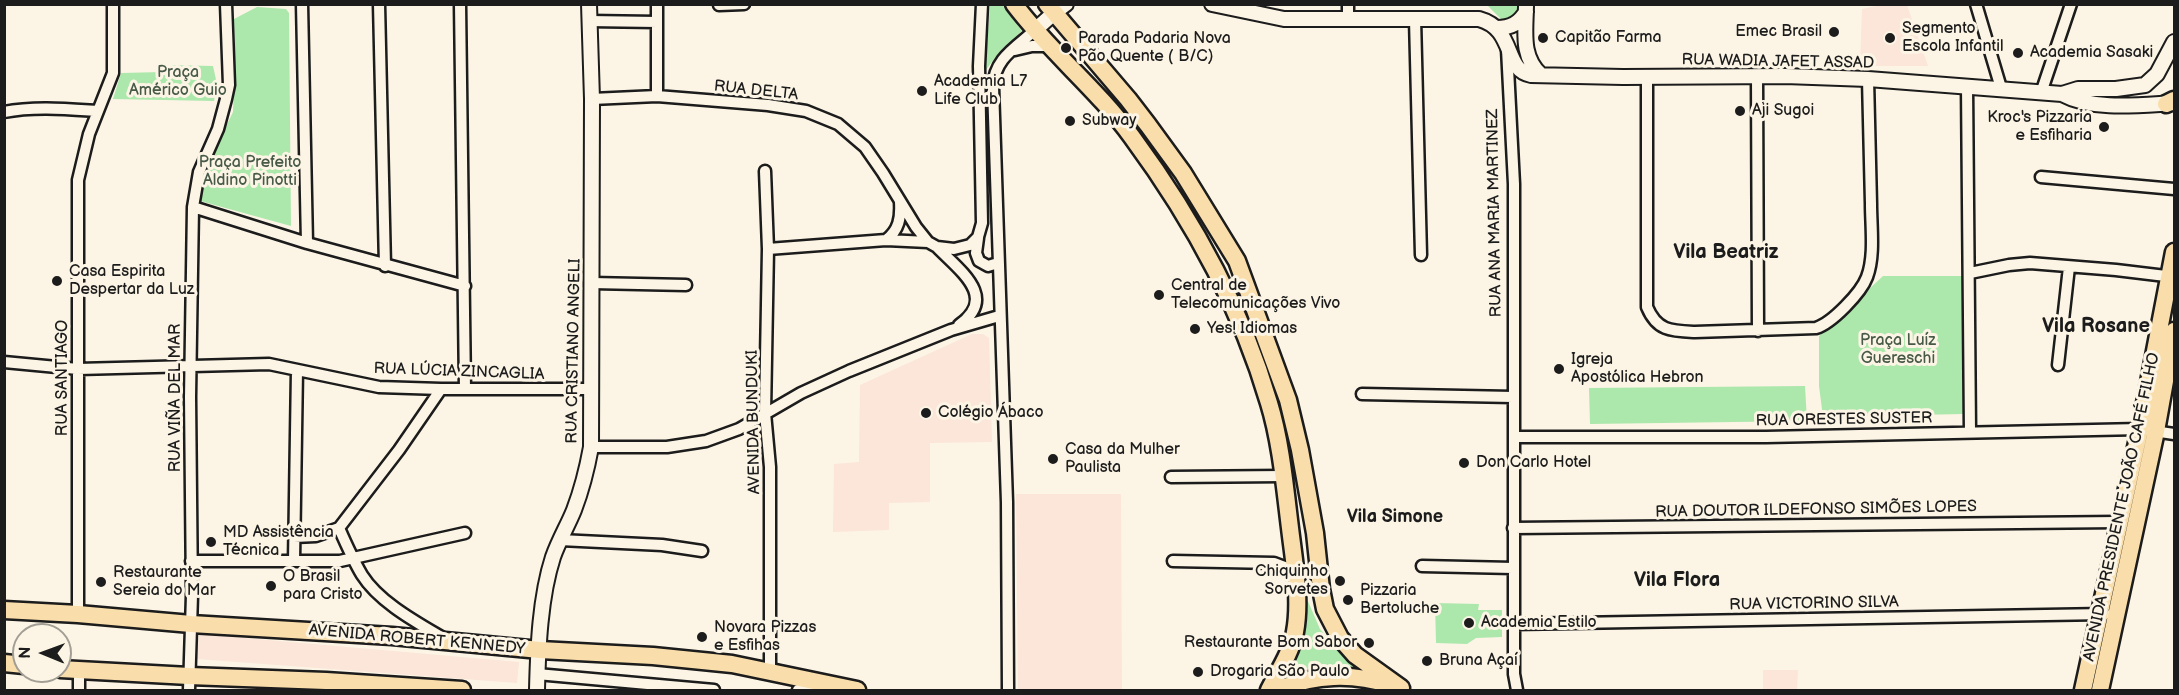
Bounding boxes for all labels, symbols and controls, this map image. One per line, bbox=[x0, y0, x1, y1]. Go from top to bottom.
place label: Segmento Escola Infantil bbox=[1902, 19, 2004, 57]
place label: Emec Brasil bbox=[1735, 22, 1822, 42]
marker: Emec Brasil bbox=[1827, 25, 1841, 39]
place label: Capitão Farma bbox=[1555, 28, 1662, 48]
place label: Parada Padaria Nova Pão Quente ( B/C) bbox=[1078, 29, 1231, 67]
marker: Capitão Farma bbox=[1536, 31, 1550, 45]
marker: Segmento Escola Infantil bbox=[1883, 31, 1897, 45]
marker: Parada Padaria Nova Pão Quente ( B/C) bbox=[1059, 41, 1073, 55]
place label: Academia Sasaki bbox=[2030, 43, 2153, 63]
marker: Academia Sasaki bbox=[2011, 46, 2025, 60]
street label: RUA WADIA JAFET ASSAD bbox=[1682, 51, 1874, 73]
park label: Praça Américo Guio bbox=[129, 63, 227, 101]
place label: Academia L7 Life Club bbox=[934, 72, 1027, 110]
street label: RUA DELTA bbox=[713, 77, 799, 105]
marker: Academia L7 Life Club bbox=[915, 84, 929, 98]
place label: Aji Sugoi bbox=[1752, 101, 1814, 121]
marker: Aji Sugoi bbox=[1733, 104, 1747, 118]
place label: Kroc's Pizzaria e Esfiharia bbox=[1987, 108, 2092, 146]
street label: RUA ANA MARIA MARTINEZ bbox=[1484, 109, 1506, 317]
place label: Subway bbox=[1082, 111, 1136, 131]
marker: Subway bbox=[1063, 114, 1077, 128]
marker: Kroc's Pizzaria e Esfiharia bbox=[2097, 120, 2111, 134]
park label: Praça Prefeito Aldino Pinotti bbox=[199, 153, 301, 191]
district label: Vila Beatriz bbox=[1673, 241, 1779, 265]
street label: RUA CRISTIANO ANGELI bbox=[563, 258, 585, 444]
place label: Casa Espirita Despertar da Luz bbox=[69, 262, 194, 300]
marker: Casa Espirita Despertar da Luz bbox=[50, 274, 64, 288]
place label: Central de Telecomunicações Vivo bbox=[1171, 276, 1340, 314]
marker: Central de Telecomunicações Vivo bbox=[1152, 288, 1166, 302]
district label: Vila Rosane bbox=[2042, 315, 2150, 339]
place label: Yes! Idiomas bbox=[1207, 319, 1297, 339]
street label: RUA SANTIAGO bbox=[53, 320, 73, 436]
marker: Yes! Idiomas bbox=[1188, 322, 1202, 336]
street label: RUA VIÑA DEL MAR bbox=[166, 324, 186, 472]
park label: Praça Luíz Guereschi bbox=[1860, 331, 1936, 369]
street label: AVENIDA BUNDUKI bbox=[743, 350, 765, 494]
place label: Igreja Apostólica Hebron bbox=[1571, 350, 1704, 388]
street label: AVENIDA PRESIDENTE JOÃO CAFÉ FILHO bbox=[2080, 351, 2164, 663]
street label: RUA LÚCIA ZINCAGLIA bbox=[373, 359, 545, 385]
marker: Igreja Apostólica Hebron bbox=[1552, 362, 1566, 376]
place label: Colégio Ábaco bbox=[938, 403, 1044, 423]
marker: Colégio Ábaco bbox=[919, 406, 933, 420]
street label: RUA ORESTES SUSTER bbox=[1755, 409, 1933, 431]
place label: Casa da Mulher Paulista bbox=[1065, 440, 1180, 478]
marker: Casa da Mulher Paulista bbox=[1046, 452, 1060, 466]
place label: Don Carlo Hotel bbox=[1476, 453, 1591, 473]
marker: Don Carlo Hotel bbox=[1457, 456, 1471, 470]
street label: RUA DOUTOR ILDEFONSO SIMÕES LOPES bbox=[1655, 498, 1977, 522]
district label: Vila Simone bbox=[1347, 506, 1443, 528]
place label: MD Assistência Técnica bbox=[223, 523, 334, 561]
marker: MD Assistência Técnica bbox=[204, 535, 218, 549]
place label: Chiquinho Sorvetes bbox=[1255, 562, 1328, 600]
place label: Restaurante Sereia do Mar bbox=[113, 563, 215, 601]
place label: O Brasil para Cristo bbox=[283, 567, 363, 605]
district label: Vila Flora bbox=[1634, 569, 1720, 593]
marker: Chiquinho Sorvetes bbox=[1333, 574, 1347, 588]
marker: Restaurante Sereia do Mar bbox=[94, 575, 108, 589]
marker: O Brasil para Cristo bbox=[264, 579, 278, 593]
place label: Pizzaria Bertoluche bbox=[1360, 581, 1439, 619]
marker: Pizzaria Bertoluche bbox=[1341, 593, 1355, 607]
street label: RUA VICTORINO SILVA bbox=[1729, 593, 1899, 615]
place label: Academia Estilo bbox=[1481, 613, 1597, 633]
marker: Academia Estilo bbox=[1462, 616, 1476, 630]
place label: Novara Pizzas e Esfihas bbox=[714, 618, 816, 656]
street label: AVENIDA ROBERT KENNEDY bbox=[308, 621, 526, 659]
north arrow bbox=[12, 623, 72, 683]
marker: Novara Pizzas e Esfihas bbox=[695, 630, 709, 644]
place label: Restaurante Bom Sabor bbox=[1184, 633, 1357, 653]
marker: Restaurante Bom Sabor bbox=[1362, 636, 1376, 650]
text: N bbox=[16, 647, 35, 659]
place label: Bruna Açaí bbox=[1439, 651, 1518, 671]
marker: Bruna Açaí bbox=[1420, 654, 1434, 668]
place label: Drogaria São Paulo bbox=[1210, 662, 1350, 682]
marker: Drogaria São Paulo bbox=[1191, 665, 1205, 679]

